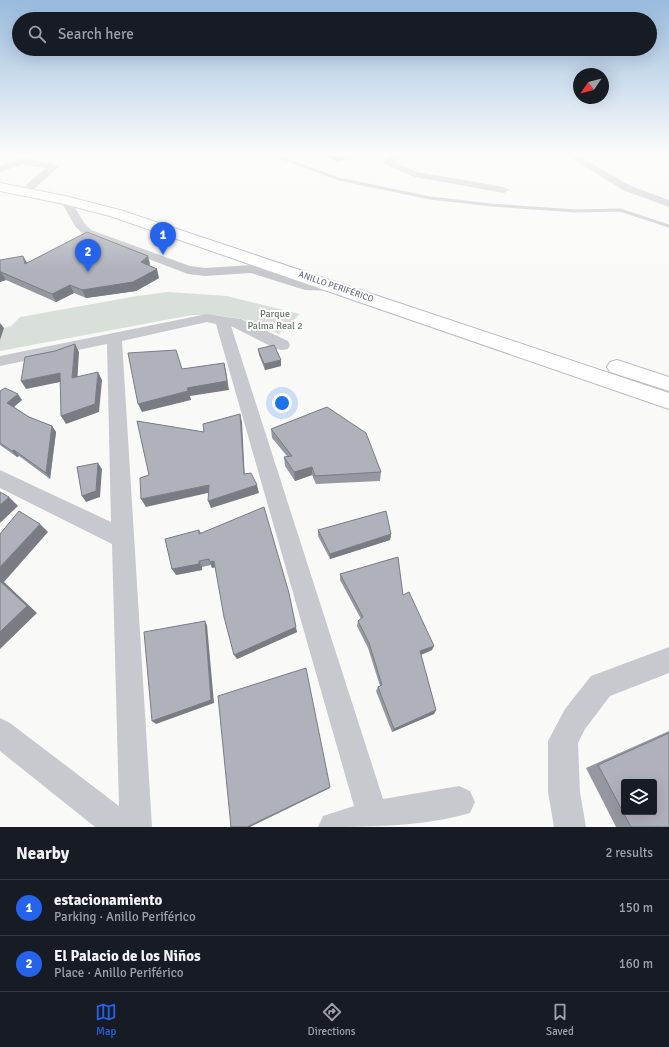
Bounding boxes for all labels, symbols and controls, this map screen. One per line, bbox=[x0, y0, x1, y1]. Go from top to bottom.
search box bbox=[12, 12, 657, 56]
icon: search bbox=[26, 23, 48, 45]
text: Search here bbox=[58, 25, 134, 43]
north arrow bbox=[573, 68, 609, 104]
pin: 1 bbox=[150, 222, 176, 255]
pin: 2 bbox=[75, 239, 101, 272]
street label: ANILLO PERIFÉRICO bbox=[297, 267, 376, 305]
park label: Parque Palma Real 2 bbox=[247, 308, 303, 332]
your location bbox=[272, 393, 292, 413]
map controls bbox=[621, 779, 657, 815]
button: layers bbox=[621, 779, 657, 815]
text: Nearby bbox=[16, 843, 69, 864]
text: 2 results bbox=[605, 845, 653, 861]
text: estacionamiento bbox=[54, 891, 162, 909]
text: 1 bbox=[25, 900, 33, 916]
text: 150 m bbox=[619, 900, 653, 916]
text: Parking · Anillo Periférico bbox=[54, 909, 196, 925]
text: El Palacio de los Niños bbox=[54, 947, 201, 965]
text: 2 bbox=[25, 956, 33, 972]
text: 160 m bbox=[619, 956, 653, 972]
text: Place · Anillo Periférico bbox=[54, 965, 184, 981]
tab: Map bbox=[95, 1001, 117, 1038]
tab: Directions bbox=[308, 1001, 356, 1038]
tab: Saved bbox=[546, 1001, 574, 1038]

